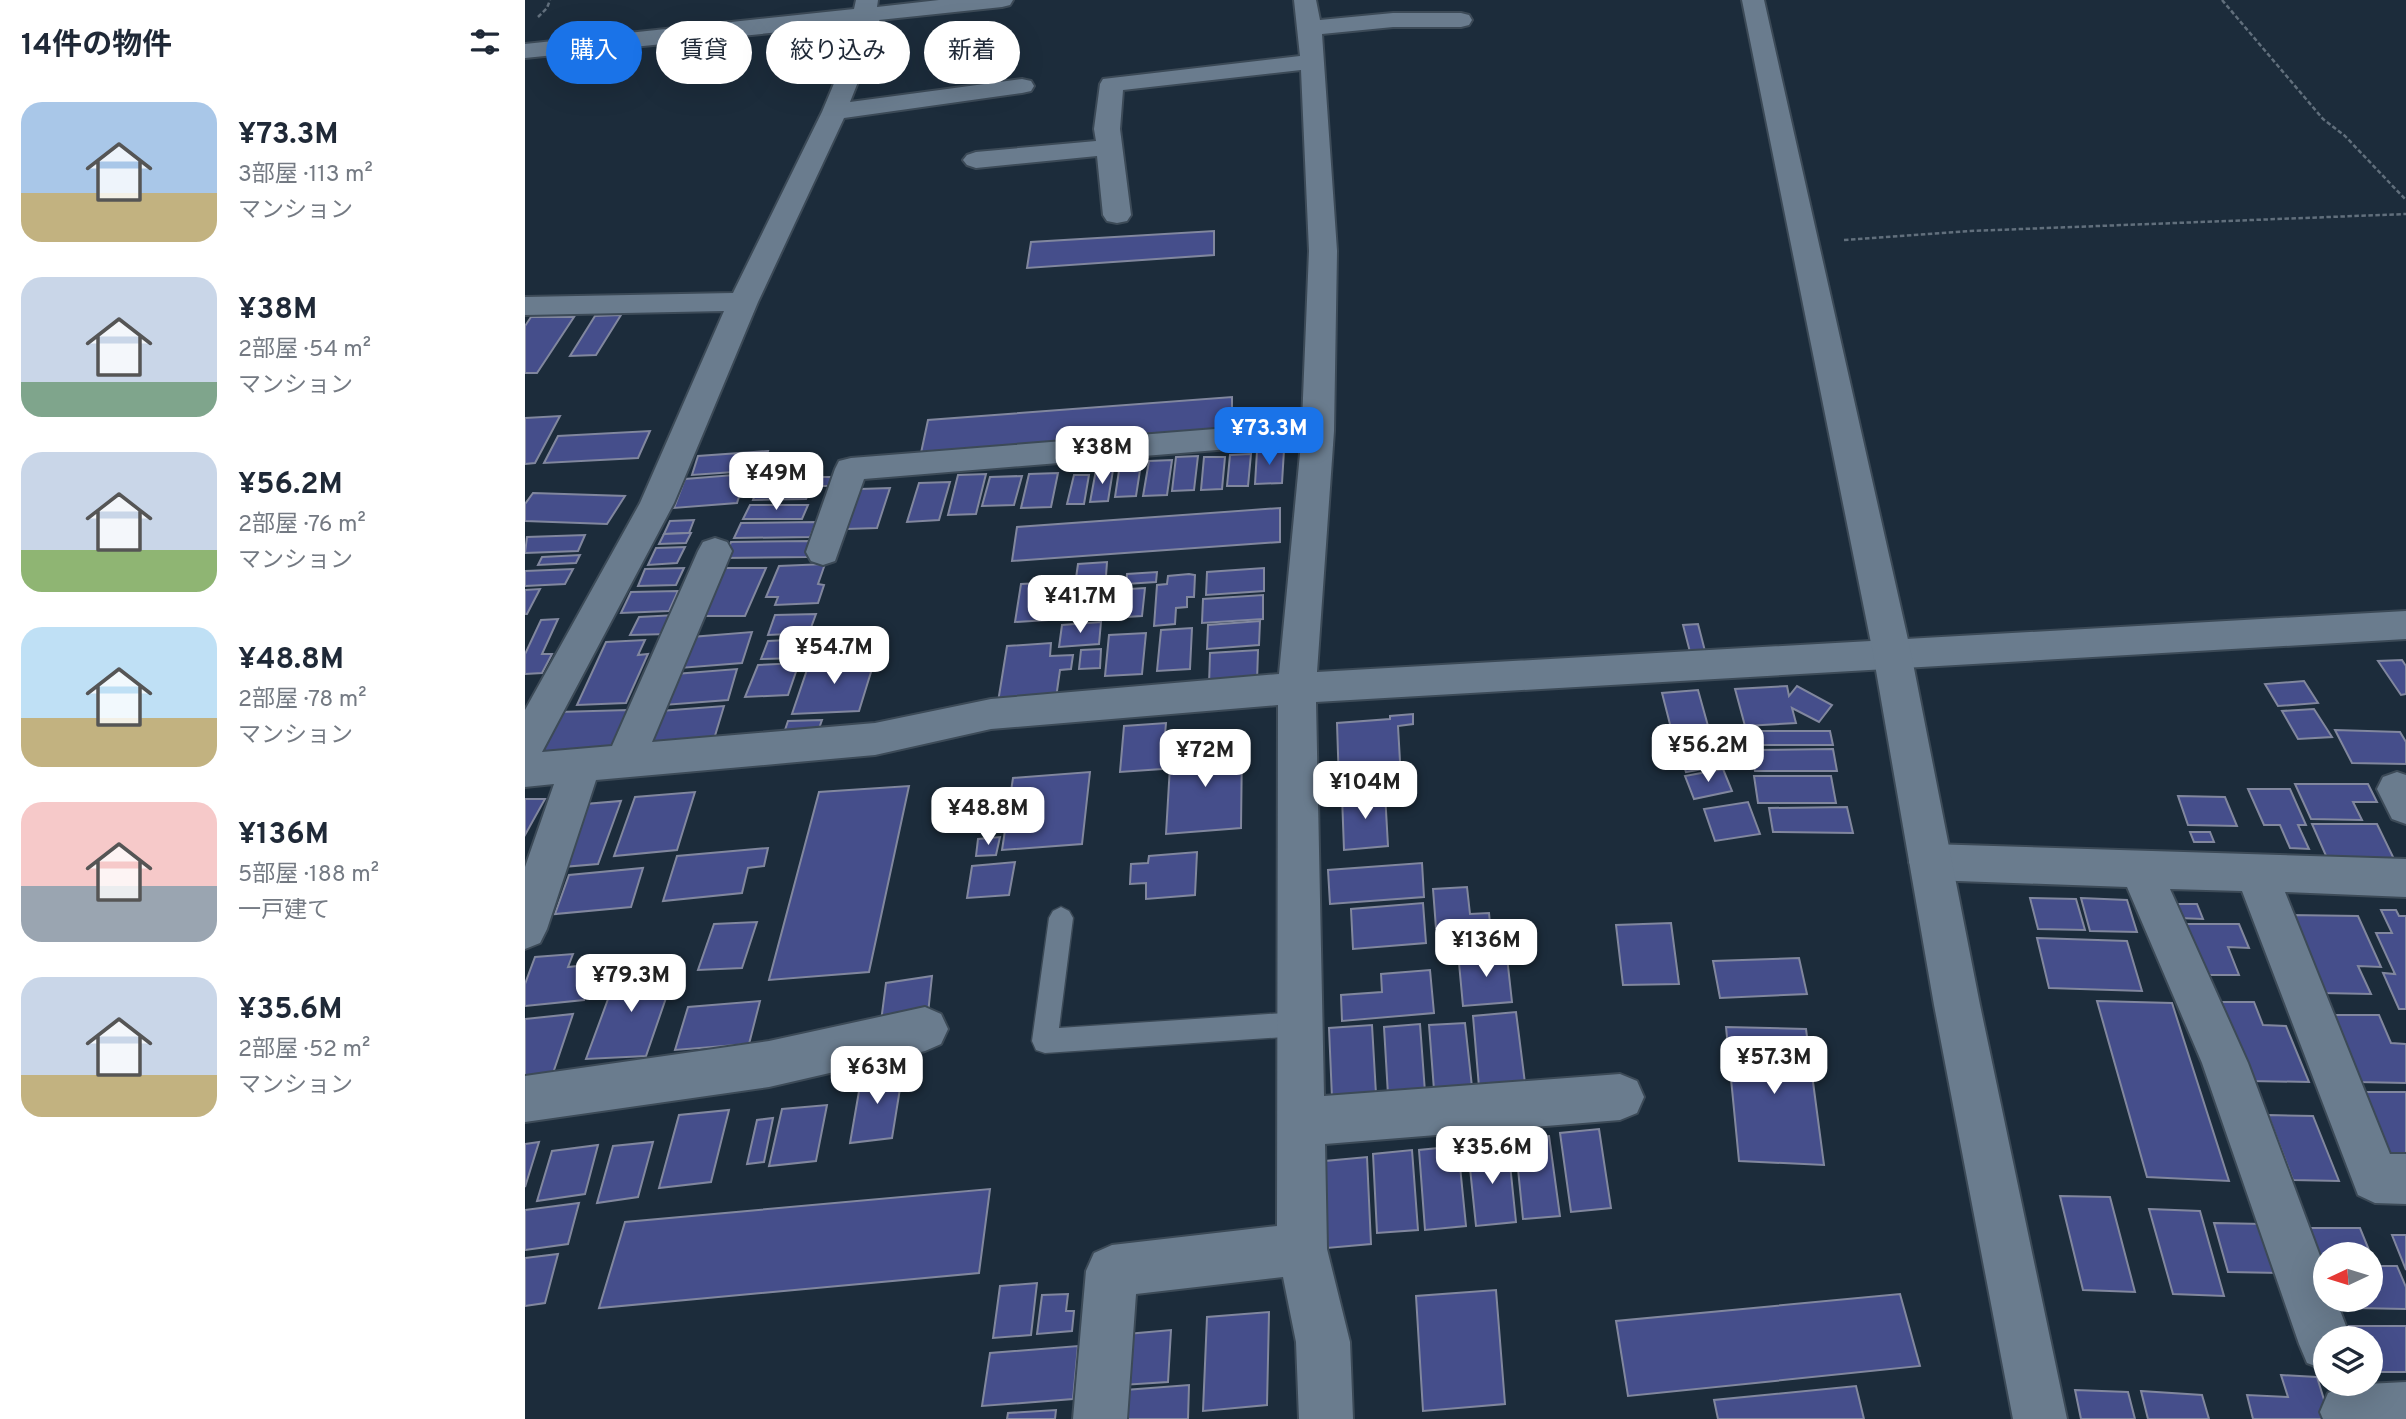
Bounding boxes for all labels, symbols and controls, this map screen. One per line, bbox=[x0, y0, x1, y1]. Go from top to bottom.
chip: 購入 bbox=[546, 21, 642, 84]
chip: 賃貸 bbox=[656, 21, 752, 84]
chip: 絞り込み bbox=[766, 21, 910, 84]
chip: 新着 bbox=[924, 21, 1020, 84]
icon: filters bbox=[466, 23, 504, 61]
text: 14件の物件 bbox=[21, 28, 172, 65]
text: ¥73.3M bbox=[238, 117, 339, 154]
icon: home bbox=[77, 130, 161, 214]
text: 3部屋 · 113 m² bbox=[238, 161, 373, 190]
text: マンション bbox=[238, 197, 353, 226]
text: ¥38M bbox=[238, 292, 317, 329]
icon: home bbox=[77, 305, 161, 389]
text: 2部屋 · 54 m² bbox=[238, 336, 371, 365]
text: マンション bbox=[238, 372, 353, 401]
pin: ¥73.3M bbox=[1212, 407, 1326, 467]
text: ¥73.3M bbox=[1230, 415, 1308, 444]
pin: ¥38M bbox=[1061, 426, 1143, 486]
text: ¥38M bbox=[1072, 434, 1132, 463]
pin: ¥49M bbox=[735, 452, 817, 512]
text: ¥49M bbox=[745, 460, 807, 489]
text: ¥56.2M bbox=[238, 467, 343, 504]
icon: home bbox=[77, 480, 161, 564]
text: 2部屋 · 76 m² bbox=[238, 511, 366, 540]
text: マンション bbox=[238, 547, 353, 576]
pin: ¥41.7M bbox=[1023, 576, 1137, 635]
text: ¥41.7M bbox=[1044, 583, 1116, 612]
pin: ¥54.7M bbox=[777, 626, 891, 686]
text: ¥54.7M bbox=[795, 634, 873, 663]
text: ¥48.8M bbox=[238, 642, 344, 679]
icon: home bbox=[77, 655, 161, 739]
text: 2部屋 · 78 m² bbox=[238, 686, 367, 715]
text: マンション bbox=[238, 722, 353, 751]
pin: ¥56.2M bbox=[1651, 724, 1765, 784]
pin: ¥72M bbox=[1164, 730, 1246, 789]
text: ¥56.2M bbox=[1668, 732, 1748, 761]
text: ¥72M bbox=[1176, 737, 1234, 766]
pin: ¥104M bbox=[1316, 762, 1414, 821]
text: ¥104M bbox=[1329, 769, 1401, 798]
pin: ¥48.8M bbox=[931, 788, 1045, 847]
text: ¥48.8M bbox=[947, 795, 1029, 824]
text: ¥136M bbox=[238, 817, 329, 854]
icon: home bbox=[77, 830, 161, 914]
text: 5部屋 · 188 m² bbox=[238, 861, 379, 890]
text: 一戸建て bbox=[238, 897, 330, 926]
pin: ¥136M bbox=[1437, 920, 1535, 979]
text: ¥136M bbox=[1451, 927, 1521, 956]
pin: ¥79.3M bbox=[574, 954, 688, 1014]
text: ¥79.3M bbox=[592, 962, 670, 991]
text: ¥35.6M bbox=[238, 992, 343, 1029]
icon: home bbox=[77, 1005, 161, 1089]
text: 2部屋 · 52 m² bbox=[238, 1036, 370, 1065]
pin: ¥57.3M bbox=[1717, 1036, 1831, 1096]
text: ¥57.3M bbox=[1736, 1044, 1812, 1073]
pin: ¥63M bbox=[836, 1046, 918, 1106]
text: ¥63M bbox=[847, 1054, 907, 1083]
text: マンション bbox=[238, 1072, 353, 1101]
pin: ¥35.6M bbox=[1435, 1126, 1549, 1186]
text: ¥35.6M bbox=[1452, 1134, 1532, 1163]
north arrow bbox=[2313, 1242, 2383, 1312]
map controls bbox=[2313, 1242, 2383, 1396]
button: layers bbox=[2313, 1326, 2383, 1396]

